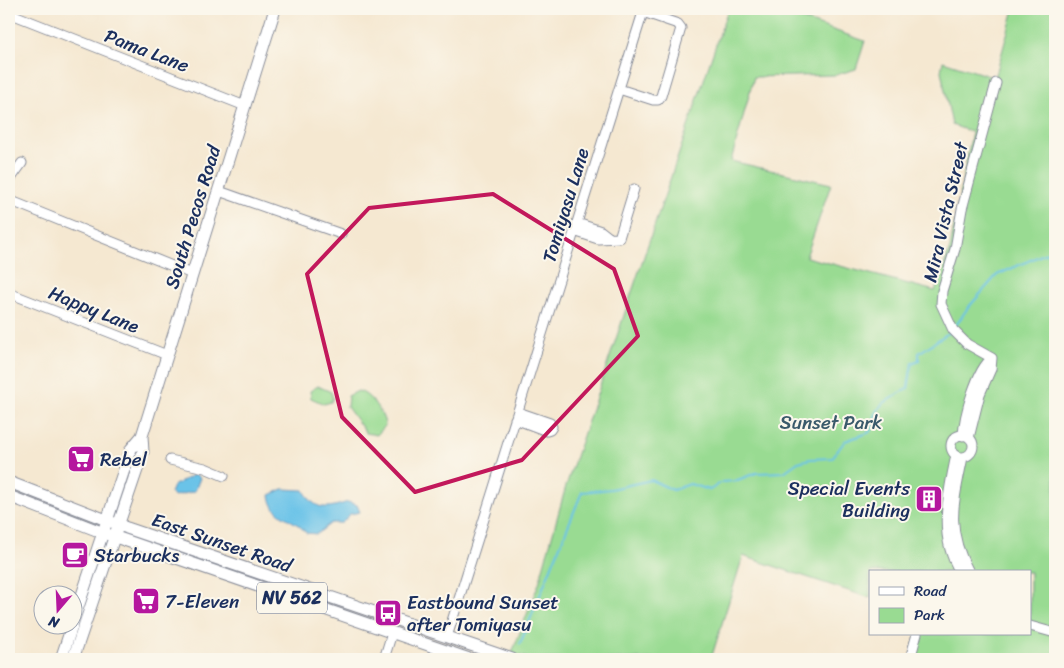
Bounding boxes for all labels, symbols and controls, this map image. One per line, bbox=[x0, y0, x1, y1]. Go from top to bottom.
street label: Pama Lane bbox=[100, 19, 194, 82]
street label: Mira Vista Street bbox=[913, 137, 978, 286]
street label: South Pecos Road bbox=[155, 140, 230, 293]
street label: Tomiyasu Lane bbox=[532, 144, 599, 267]
street label: Happy Lane bbox=[43, 276, 144, 343]
park label: Sunset Park bbox=[780, 406, 882, 439]
place label: Rebel bbox=[100, 443, 147, 476]
supermarket icon: Rebel bbox=[66, 444, 96, 474]
place label: Special Events Building bbox=[788, 472, 910, 527]
building icon: Special Events Building bbox=[914, 484, 944, 514]
street label: East Sunset Road bbox=[147, 503, 298, 583]
place label: Starbucks bbox=[94, 539, 179, 572]
cafe icon: Starbucks bbox=[60, 540, 90, 570]
legend bbox=[869, 570, 1032, 636]
text: Road bbox=[914, 578, 947, 604]
road number: NV 562 bbox=[257, 582, 327, 614]
place label: 7-Eleven bbox=[165, 585, 239, 618]
north arrow bbox=[32, 586, 82, 636]
supermarket icon: 7-Eleven bbox=[131, 586, 161, 616]
place label: Eastbound Sunset after Tomiyasu bbox=[407, 586, 559, 641]
bus stop icon: Eastbound Sunset after Tomiyasu bbox=[373, 598, 403, 628]
text: Park bbox=[914, 602, 945, 628]
text: N bbox=[45, 608, 64, 636]

